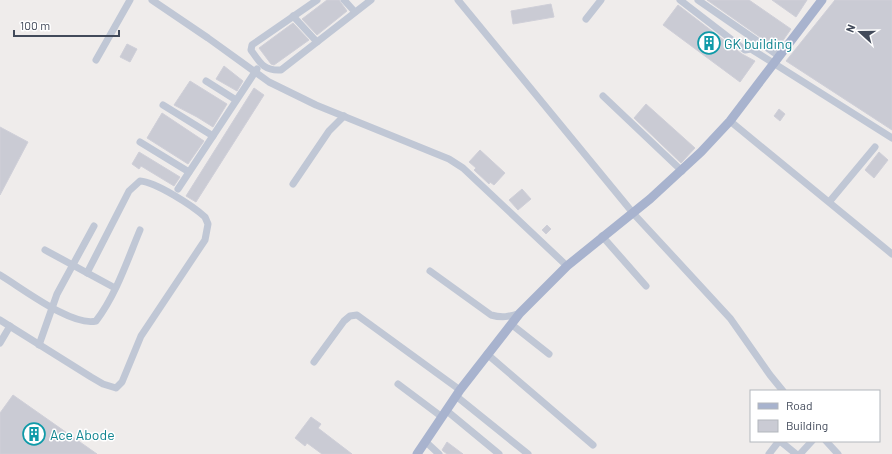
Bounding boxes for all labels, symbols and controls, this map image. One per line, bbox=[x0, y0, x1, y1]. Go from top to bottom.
scale bar bbox=[14, 12, 119, 38]
north arrow bbox=[840, 12, 880, 52]
text: 100 m bbox=[20, 18, 50, 32]
text: N bbox=[843, 22, 858, 34]
building icon: GK building bbox=[696, 30, 722, 56]
place label: GK building bbox=[724, 35, 792, 52]
legend bbox=[750, 390, 880, 442]
text: Road bbox=[786, 398, 813, 412]
text: Building bbox=[786, 418, 828, 432]
building icon: Ace Abode bbox=[21, 421, 47, 447]
place label: Ace Abode bbox=[50, 426, 115, 443]

